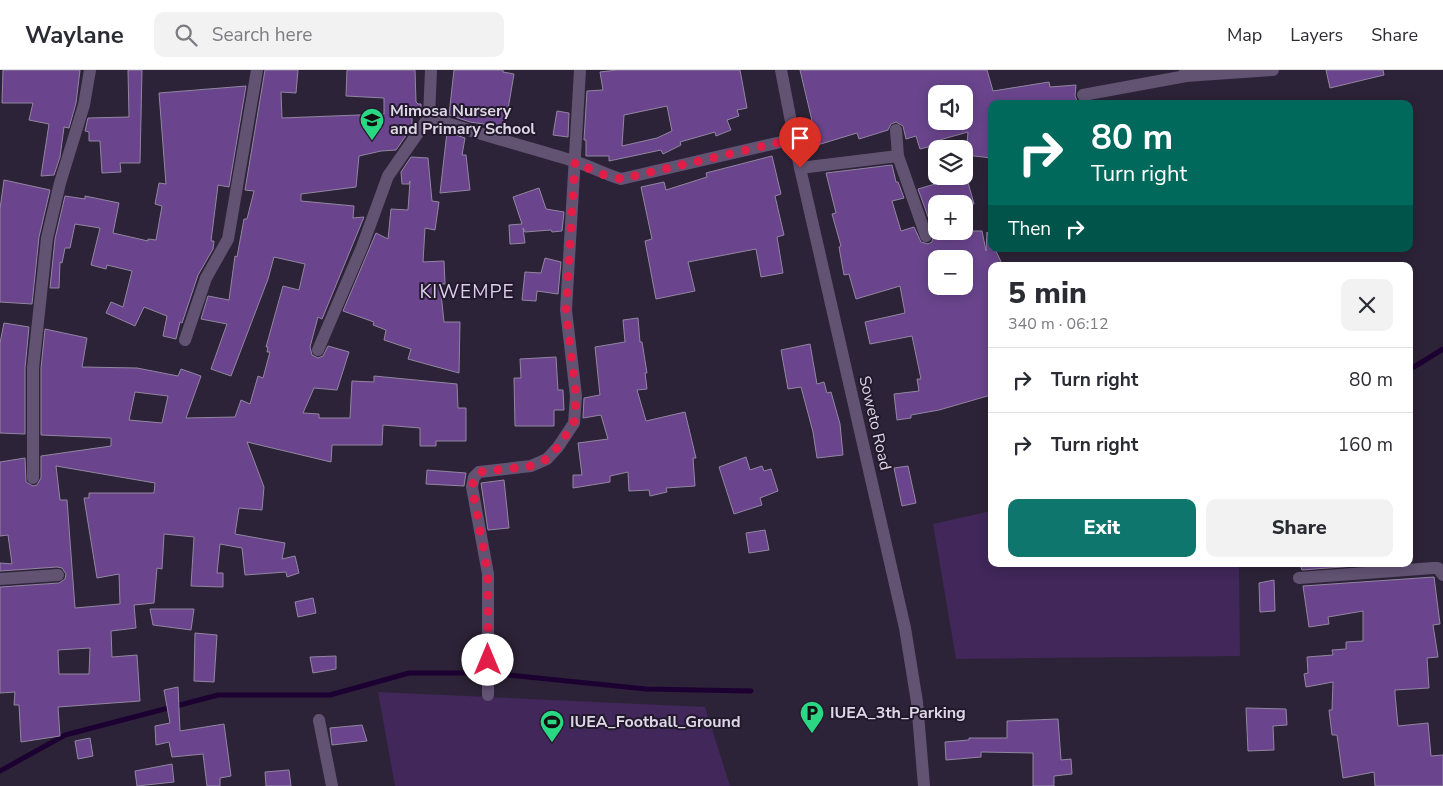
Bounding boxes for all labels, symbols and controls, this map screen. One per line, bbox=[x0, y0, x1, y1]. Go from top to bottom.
search box bbox=[154, 12, 504, 57]
text: Waylane bbox=[25, 19, 124, 51]
icon: search bbox=[172, 21, 200, 49]
text: Search here bbox=[212, 22, 312, 48]
text: Map bbox=[1227, 23, 1262, 47]
text: Layers bbox=[1290, 23, 1343, 47]
text: Share bbox=[1371, 23, 1418, 47]
map controls bbox=[928, 85, 973, 295]
button: sound bbox=[928, 85, 973, 130]
place label: Mimosa Nursery and Primary School bbox=[390, 100, 535, 140]
school or university icon: Mimosa Nursery and Primary School bbox=[359, 107, 385, 141]
text: 80 m bbox=[1091, 114, 1173, 161]
pin bbox=[779, 117, 821, 168]
icon: right bbox=[1008, 120, 1073, 185]
icon: arrive bbox=[786, 124, 814, 152]
button: layers bbox=[928, 140, 973, 185]
text: Turn right bbox=[1091, 159, 1187, 189]
button: + bbox=[928, 195, 973, 240]
icon: right bbox=[1061, 215, 1089, 243]
text: Then bbox=[1008, 216, 1051, 242]
button: − bbox=[928, 250, 973, 295]
text: 5 min bbox=[1008, 273, 1087, 314]
district label: KIWEMPE bbox=[419, 279, 515, 305]
button: close bbox=[1341, 279, 1393, 331]
text: 340 m · 06:12 bbox=[1008, 313, 1109, 335]
icon: right bbox=[1008, 366, 1036, 394]
text: Turn right bbox=[1051, 367, 1138, 393]
text: 80 m bbox=[1349, 367, 1393, 393]
street label: Soweto Road bbox=[853, 374, 897, 472]
icon: right bbox=[1008, 431, 1036, 459]
text: Turn right bbox=[1051, 432, 1138, 458]
text: 160 m bbox=[1338, 432, 1393, 458]
button: Exit bbox=[1008, 499, 1196, 557]
button: Share bbox=[1206, 499, 1393, 557]
position arrow bbox=[461, 633, 513, 685]
parking icon: IUEA_3th_Parking bbox=[799, 700, 825, 734]
place label: IUEA_3th_Parking bbox=[830, 702, 966, 724]
sports icon: IUEA_Football_Ground bbox=[539, 709, 565, 743]
place label: IUEA_Football_Ground bbox=[570, 711, 741, 733]

